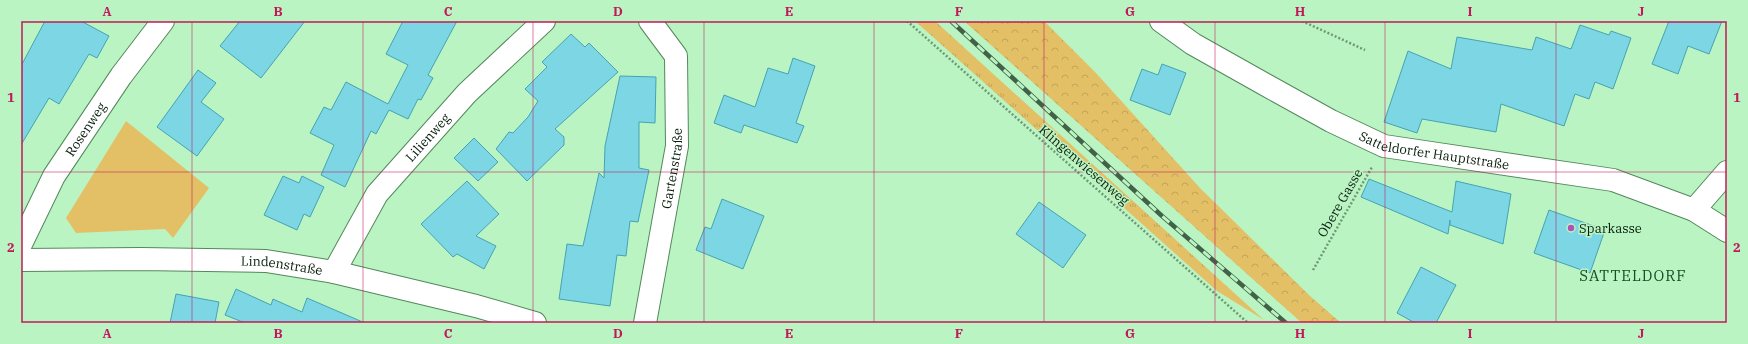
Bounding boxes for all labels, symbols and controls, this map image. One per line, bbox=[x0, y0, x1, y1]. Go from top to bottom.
text: A bbox=[102, 3, 112, 20]
text: B bbox=[273, 3, 283, 20]
text: C bbox=[444, 3, 453, 20]
text: D bbox=[613, 3, 623, 20]
text: E bbox=[785, 3, 793, 20]
text: F bbox=[955, 3, 963, 20]
text: G bbox=[1125, 3, 1135, 20]
text: H bbox=[1295, 3, 1306, 20]
text: I bbox=[1468, 3, 1473, 20]
text: J bbox=[1638, 3, 1645, 20]
text: 1 bbox=[7, 89, 15, 106]
text: 1 bbox=[1733, 89, 1741, 106]
street label: Rosenweg bbox=[61, 99, 110, 159]
street label: Lilienweg bbox=[402, 110, 454, 165]
street label: Klingenwiesenweg bbox=[1035, 121, 1133, 209]
street label: Satteldorfer Hauptstraße bbox=[1356, 127, 1510, 173]
street label: Gartenstraße bbox=[657, 128, 686, 210]
street label: Obere Gasse bbox=[1314, 166, 1366, 240]
place label: Sparkasse bbox=[1579, 220, 1642, 237]
marker: Sparkasse bbox=[1566, 223, 1576, 233]
text: 2 bbox=[7, 239, 15, 256]
text: 2 bbox=[1733, 239, 1741, 256]
street label: Lindenstraße bbox=[241, 252, 324, 279]
district label: SATTELDORF bbox=[1579, 266, 1687, 285]
text: A bbox=[102, 325, 112, 342]
text: B bbox=[273, 325, 283, 342]
text: C bbox=[444, 325, 453, 342]
text: D bbox=[613, 325, 623, 342]
text: E bbox=[785, 325, 793, 342]
text: F bbox=[955, 325, 963, 342]
text: G bbox=[1125, 325, 1135, 342]
text: H bbox=[1295, 325, 1306, 342]
text: I bbox=[1468, 325, 1473, 342]
text: J bbox=[1638, 325, 1645, 342]

